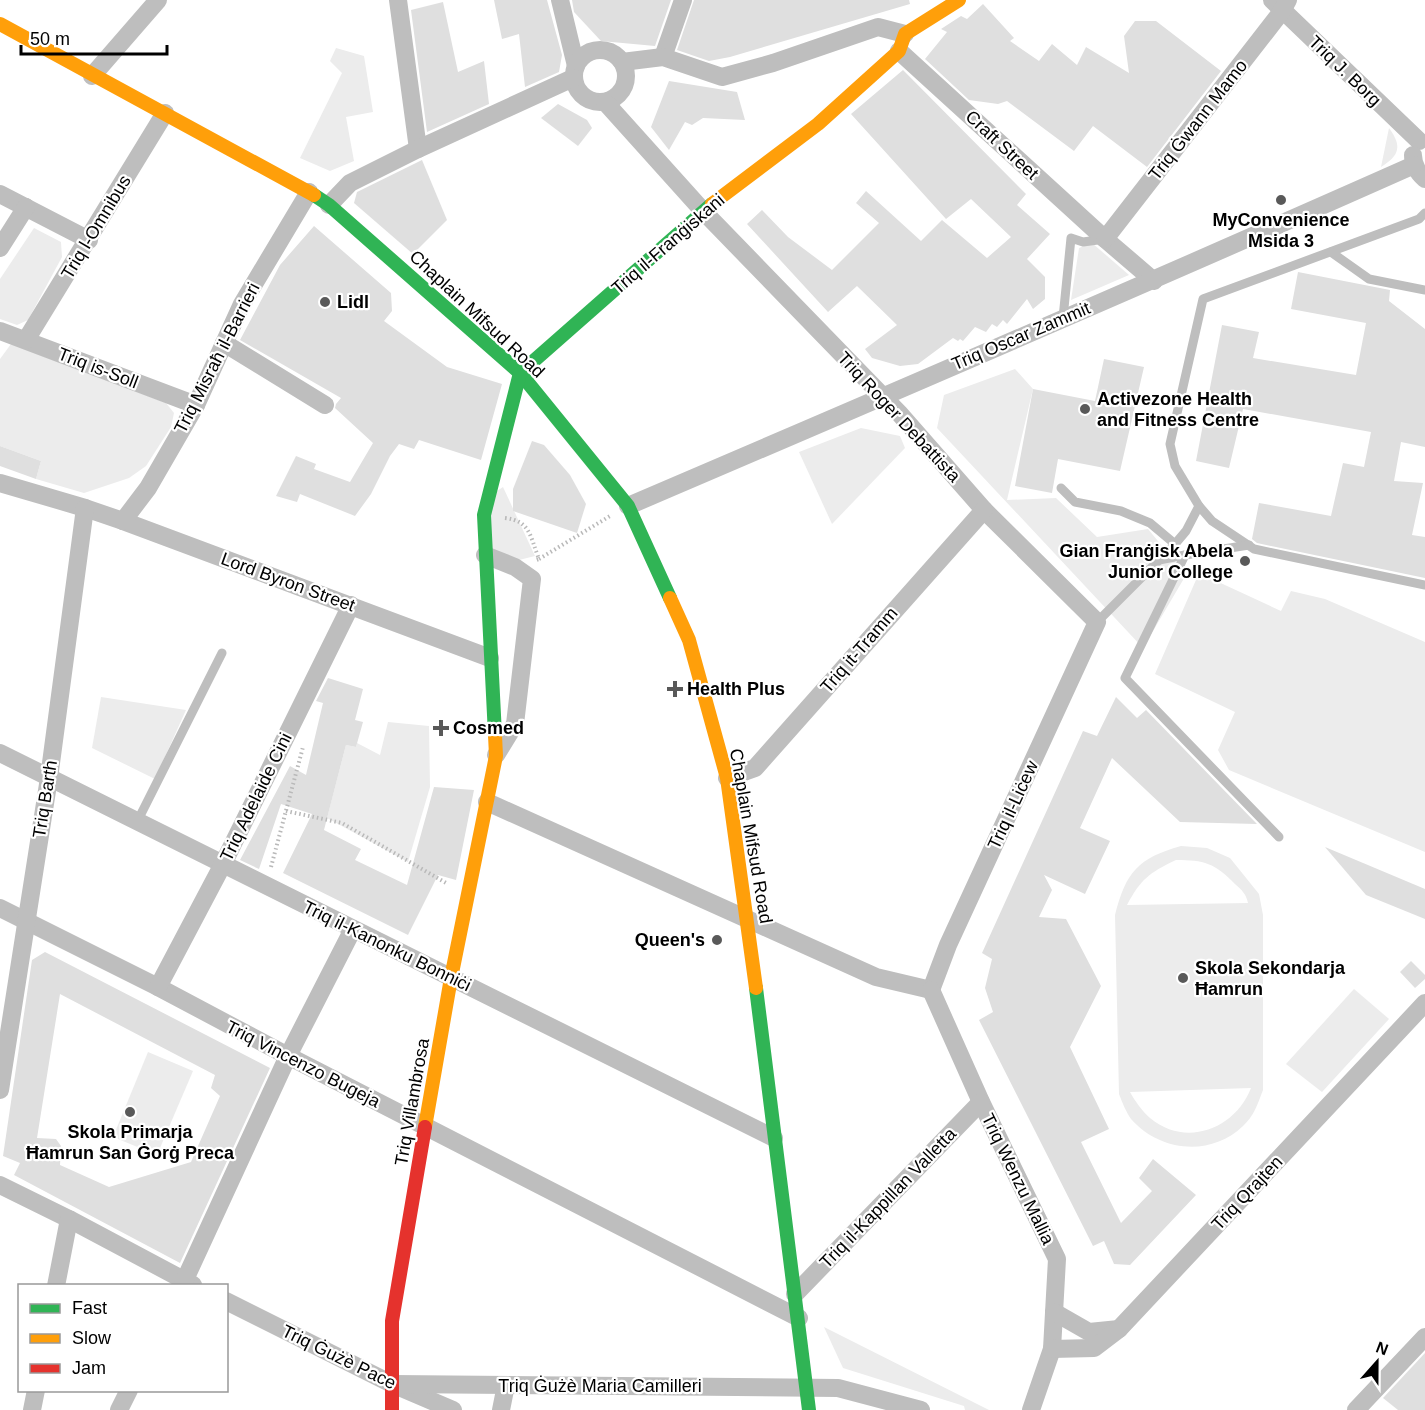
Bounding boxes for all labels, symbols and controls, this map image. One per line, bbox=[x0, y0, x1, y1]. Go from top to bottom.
scale bar bbox=[21, 18, 166, 56]
text: 50 m bbox=[30, 29, 70, 49]
street label: Triq J. Borg bbox=[1305, 32, 1385, 110]
street label: Triq Ġwann Mamo bbox=[1144, 55, 1251, 184]
street label: Craft Street bbox=[962, 106, 1042, 184]
street label: Triq l-Omnibus bbox=[57, 172, 135, 282]
street label: Triq il-Franġiskani bbox=[608, 190, 728, 298]
marker: MyConvenience Msida 3 bbox=[1274, 193, 1288, 207]
place label: MyConvenience Msida 3 bbox=[1212, 210, 1350, 251]
street label: Chaplain Mifsud Road bbox=[405, 246, 549, 382]
street label: Triq Misraħ il-Barrieri bbox=[170, 279, 264, 437]
place label: Lidl bbox=[337, 292, 369, 312]
marker: Lidl bbox=[318, 295, 332, 309]
street label: Triq Oscar Zammit bbox=[949, 298, 1093, 374]
street label: Triq is-Soll bbox=[55, 344, 141, 392]
street label: Triq Roger Debattista bbox=[834, 348, 965, 487]
place label: Activezone Health and Fitness Centre bbox=[1097, 389, 1259, 430]
marker: Activezone Health and Fitness Centre bbox=[1078, 402, 1092, 416]
place label: Gian Franġisk Abela Junior College bbox=[1060, 541, 1234, 582]
street label: Lord Byron Street bbox=[218, 548, 358, 616]
marker: Gian Franġisk Abela Junior College bbox=[1238, 554, 1252, 568]
street label: Triq it-Tramm bbox=[816, 603, 902, 697]
place label: Health Plus bbox=[687, 679, 785, 699]
marker: Health Plus bbox=[668, 682, 682, 696]
place label: Cosmed bbox=[453, 718, 524, 738]
marker: Cosmed bbox=[434, 721, 448, 735]
street label: Triq Adelaide Cini bbox=[216, 730, 296, 864]
street label: Chaplain Mifsud Road bbox=[726, 747, 776, 925]
street label: Triq il-Liċew bbox=[984, 757, 1043, 852]
street label: Triq Barth bbox=[29, 759, 61, 839]
street label: Triq il-Kanonku Bonniċi bbox=[300, 897, 474, 995]
place label: Queen's bbox=[635, 930, 705, 950]
marker: Queen's bbox=[710, 933, 724, 947]
place label: Skola Sekondarja Ħamrun bbox=[1195, 958, 1346, 999]
marker: Skola Sekondarja Ħamrun bbox=[1176, 971, 1190, 985]
street label: Triq Vincenzo Bugeja bbox=[223, 1016, 384, 1112]
street label: Triq Villambrosa bbox=[391, 1036, 433, 1167]
marker: Skola Primarja Ħamrun San Ġorġ Preca bbox=[123, 1105, 137, 1119]
street label: Triq Wenzu Mallia bbox=[978, 1110, 1059, 1249]
place label: Skola Primarja Ħamrun San Ġorġ Preca bbox=[26, 1122, 235, 1163]
street label: Triq il-Kappillan Valletta bbox=[816, 1123, 961, 1272]
street label: Triq Qrajten bbox=[1208, 1152, 1286, 1234]
legend bbox=[18, 1284, 228, 1392]
text: Fast bbox=[72, 1298, 107, 1318]
street label: Triq Ġużè Pace bbox=[279, 1320, 400, 1393]
text: Slow bbox=[72, 1328, 112, 1348]
north arrow bbox=[1347, 1332, 1407, 1392]
text: N bbox=[1374, 1338, 1391, 1358]
text: Jam bbox=[72, 1358, 106, 1378]
street label: Triq Ġużè Maria Camilleri bbox=[498, 1375, 702, 1396]

